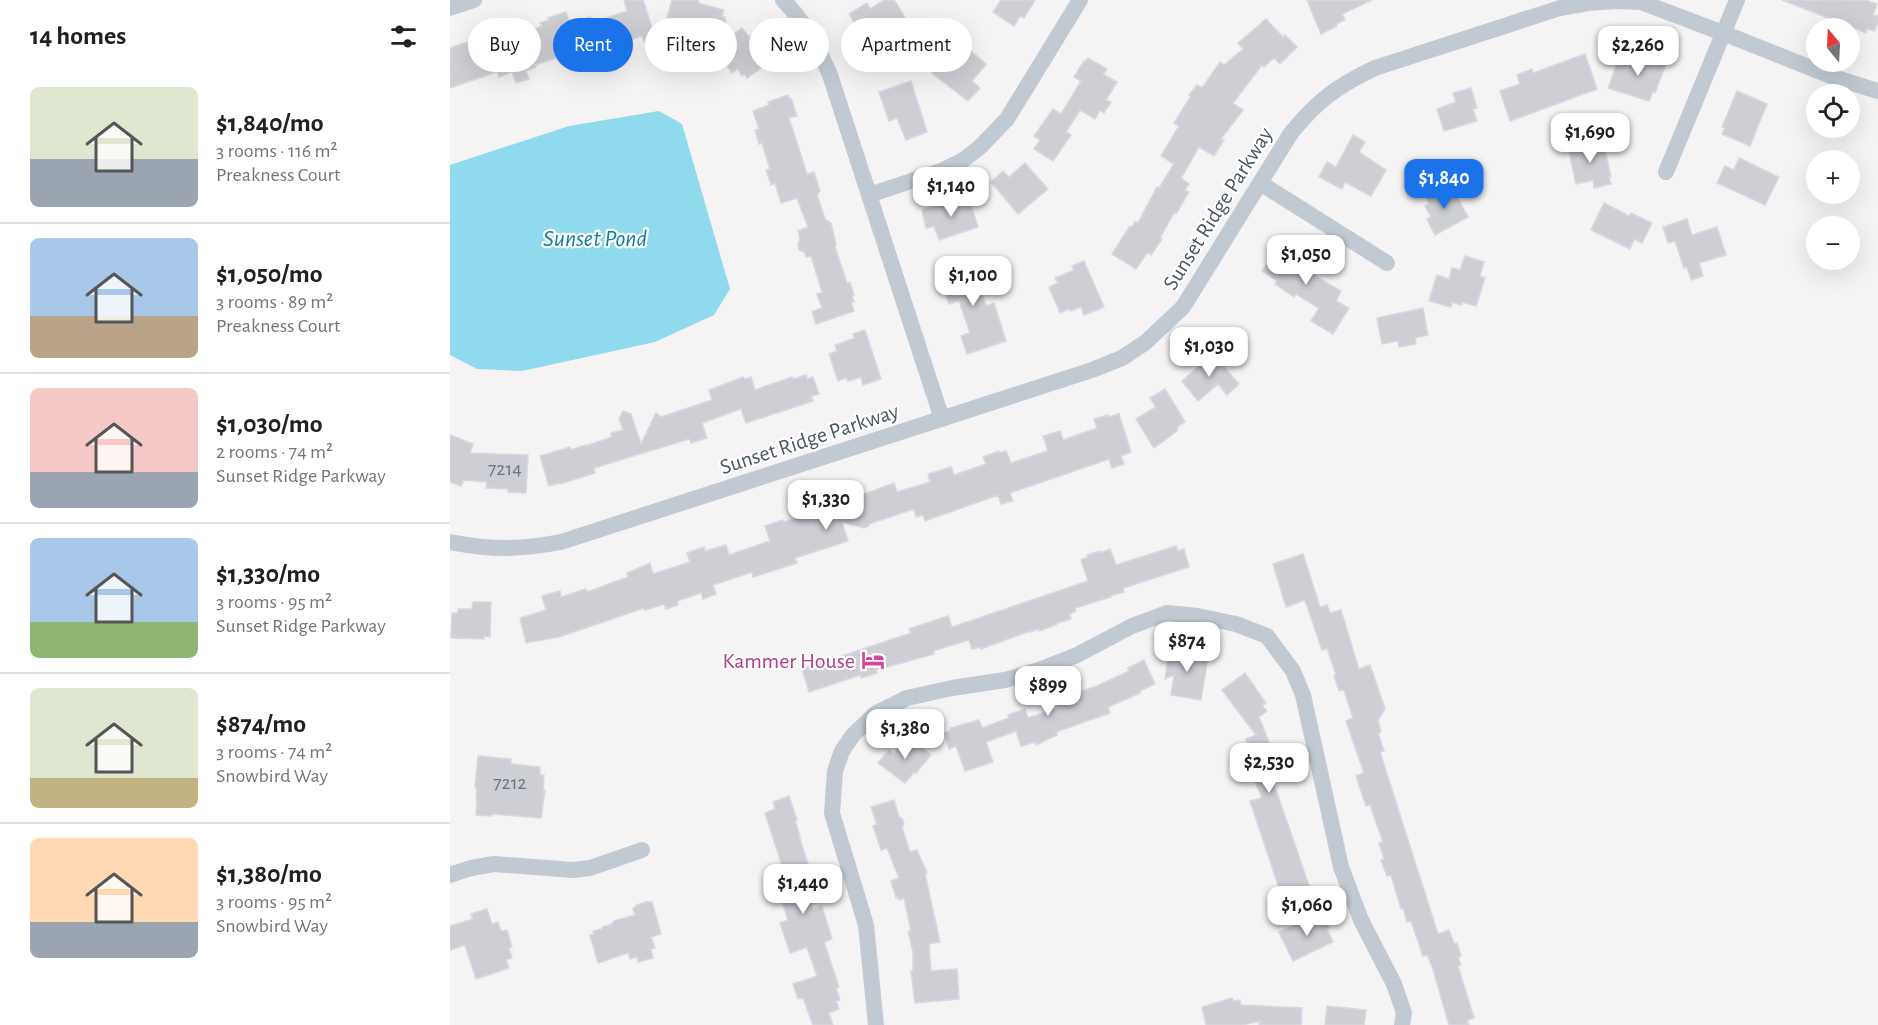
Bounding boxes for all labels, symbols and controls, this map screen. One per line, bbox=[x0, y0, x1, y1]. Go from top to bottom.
chip: Buy bbox=[468, 18, 541, 72]
chip: Rent bbox=[553, 18, 633, 72]
chip: Filters bbox=[645, 18, 737, 72]
chip: New bbox=[749, 18, 829, 72]
chip: Apartment bbox=[841, 18, 972, 72]
north arrow bbox=[1806, 18, 1860, 72]
map controls bbox=[1806, 18, 1860, 270]
icon: filters bbox=[387, 20, 420, 53]
text: 14 homes bbox=[30, 23, 126, 49]
pin: $2,260 bbox=[1589, 26, 1687, 77]
text: $2,260 bbox=[1612, 35, 1664, 55]
button: locate bbox=[1806, 84, 1860, 138]
text: $1,840/mo bbox=[216, 110, 324, 136]
icon: home bbox=[78, 111, 150, 183]
pin: $1,690 bbox=[1541, 113, 1639, 164]
text: $1,690 bbox=[1565, 122, 1615, 142]
street label: Sunset Ridge Parkway bbox=[1159, 123, 1277, 294]
text: 3 rooms · 116 m² bbox=[216, 141, 337, 161]
button: + bbox=[1806, 150, 1860, 204]
pin: $1,840 bbox=[1395, 159, 1493, 210]
text: Preakness Court bbox=[216, 165, 340, 185]
pin: $1,140 bbox=[902, 167, 1000, 218]
text: $1,840 bbox=[1418, 168, 1470, 188]
text: $1,140 bbox=[927, 176, 975, 196]
button: − bbox=[1806, 216, 1860, 270]
water label: Sunset Pond bbox=[543, 227, 647, 251]
pin: $1,050 bbox=[1257, 235, 1355, 286]
text: $1,050 bbox=[1281, 244, 1331, 264]
pin: $1,100 bbox=[924, 256, 1022, 307]
text: $1,050/mo bbox=[216, 261, 323, 287]
icon: home bbox=[78, 262, 150, 334]
text: $1,100 bbox=[949, 265, 997, 285]
text: 3 rooms · 89 m² bbox=[216, 292, 333, 312]
text: Preakness Court bbox=[216, 316, 340, 336]
pin: $1,030 bbox=[1160, 327, 1258, 378]
text: $1,030 bbox=[1184, 336, 1234, 356]
street label: Sunset Ridge Parkway bbox=[717, 399, 902, 478]
text: $1,030/mo bbox=[216, 411, 323, 437]
icon: home bbox=[78, 412, 150, 484]
text: 2 rooms · 74 m² bbox=[216, 442, 333, 462]
house number: 7214 bbox=[488, 459, 522, 479]
text: Sunset Ridge Parkway bbox=[216, 466, 386, 486]
pin: $1,330 bbox=[777, 480, 875, 531]
text: $1,330 bbox=[802, 489, 850, 509]
text: $1,330/mo bbox=[216, 561, 320, 587]
icon: home bbox=[78, 562, 150, 634]
text: 3 rooms · 95 m² bbox=[216, 592, 332, 612]
text: Sunset Ridge Parkway bbox=[216, 616, 386, 636]
pin: $874 bbox=[1151, 622, 1223, 673]
text: $874 bbox=[1168, 631, 1206, 651]
hotel icon: Kammer House bbox=[860, 647, 886, 673]
place label: Kammer House bbox=[722, 650, 855, 672]
pin: $899 bbox=[1012, 666, 1084, 717]
text: $899 bbox=[1029, 675, 1067, 695]
pin: $1,380 bbox=[856, 709, 954, 760]
text: $874/mo bbox=[216, 711, 306, 737]
icon: home bbox=[78, 712, 150, 784]
text: $1,380 bbox=[880, 718, 930, 738]
text: 3 rooms · 74 m² bbox=[216, 742, 332, 762]
pin: $2,530 bbox=[1220, 743, 1318, 794]
text: $2,530 bbox=[1244, 752, 1294, 772]
text: Snowbird Way bbox=[216, 766, 328, 786]
house number: 7212 bbox=[493, 773, 527, 793]
text: $1,380/mo bbox=[216, 861, 322, 887]
icon: home bbox=[78, 862, 150, 934]
pin: $1,440 bbox=[754, 864, 852, 915]
text: $1,440 bbox=[777, 873, 829, 893]
pin: $1,060 bbox=[1258, 886, 1356, 937]
text: 3 rooms · 95 m² bbox=[216, 892, 332, 912]
text: $1,060 bbox=[1281, 895, 1333, 915]
text: Snowbird Way bbox=[216, 916, 328, 936]

